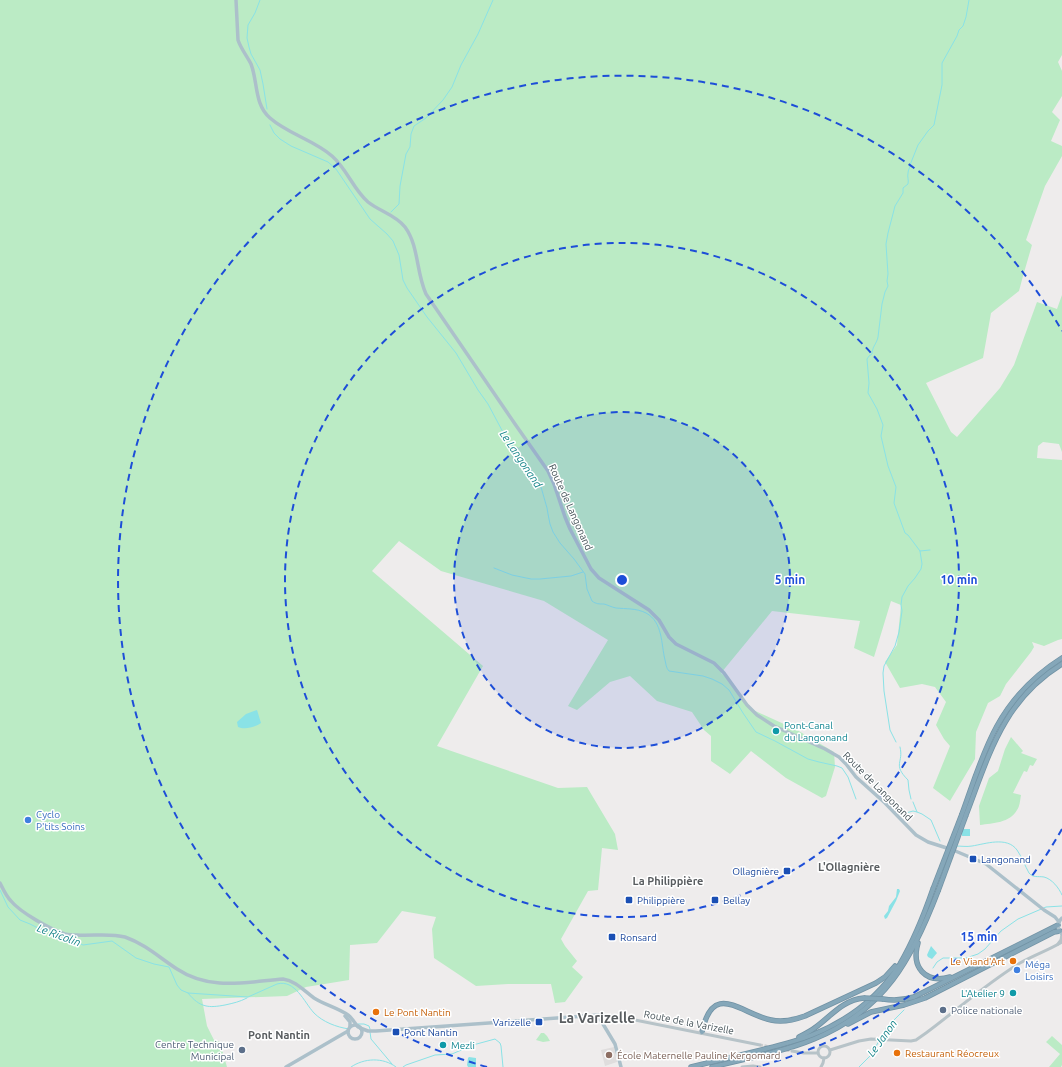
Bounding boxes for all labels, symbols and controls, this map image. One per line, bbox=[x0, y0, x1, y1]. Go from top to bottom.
water label: Le Langonand bbox=[497, 428, 545, 491]
street label: Route de Langonand bbox=[547, 462, 595, 552]
centre of rings bbox=[615, 573, 629, 587]
text: 5 min bbox=[775, 573, 805, 586]
text: 10 min bbox=[940, 573, 978, 586]
place label: Pont-Canal du Langonand bbox=[784, 720, 848, 743]
marker: Pont-Canal du Langonand bbox=[771, 726, 781, 736]
street label: Route de Langonand bbox=[841, 750, 915, 823]
place label: Cyclo P'tits Soins bbox=[36, 809, 85, 832]
marker: Cyclo P'tits Soins bbox=[23, 815, 33, 825]
marker: Langonand bbox=[968, 854, 978, 864]
place label: Langonand bbox=[981, 854, 1031, 865]
district label: L'Ollagnière bbox=[818, 861, 880, 873]
place label: Ollagnière bbox=[732, 866, 779, 877]
marker: Ollagnière bbox=[782, 866, 792, 876]
district label: La Philippière bbox=[633, 875, 703, 887]
marker: Philippière bbox=[624, 895, 634, 905]
place label: Philippière bbox=[637, 895, 685, 906]
marker: Bellay bbox=[710, 895, 720, 905]
place label: Bellay bbox=[723, 895, 750, 906]
water label: Le Ricolin bbox=[36, 922, 82, 948]
text: 15 min bbox=[960, 930, 998, 943]
marker: Ronsard bbox=[607, 932, 617, 942]
place label: Ronsard bbox=[620, 932, 657, 943]
place label: Le Viand'Art bbox=[950, 956, 1005, 967]
marker: Le Viand'Art bbox=[1008, 956, 1018, 966]
place label: Méga Loisirs bbox=[1025, 959, 1053, 982]
marker: Méga Loisirs bbox=[1012, 965, 1022, 975]
place label: L'Atelier 9 bbox=[961, 988, 1005, 999]
marker: L'Atelier 9 bbox=[1008, 988, 1018, 998]
marker: Police nationale bbox=[938, 1005, 948, 1015]
place label: Police nationale bbox=[951, 1005, 1022, 1016]
marker: Le Pont Nantin bbox=[371, 1007, 381, 1017]
place label: Le Pont Nantin bbox=[384, 1007, 451, 1018]
street label: Route de la Varizelle bbox=[643, 1008, 735, 1037]
district label: La Varizelle bbox=[559, 1010, 635, 1026]
place label: Varizelle bbox=[493, 1017, 531, 1028]
marker: Varizelle bbox=[534, 1017, 544, 1027]
water label: Le Janon bbox=[865, 1017, 899, 1059]
marker: Pont Nantin bbox=[391, 1027, 401, 1037]
place label: Pont Nantin bbox=[404, 1027, 458, 1038]
district label: Pont Nantin bbox=[248, 1029, 310, 1041]
place label: Centre Technique Municipal bbox=[155, 1039, 234, 1062]
marker: Mezli bbox=[438, 1040, 448, 1050]
place label: Mezli bbox=[451, 1040, 475, 1051]
marker: Centre Technique Municipal bbox=[237, 1045, 247, 1055]
marker: Restaurant Réocreux bbox=[892, 1048, 902, 1058]
place label: Restaurant Réocreux bbox=[905, 1048, 999, 1059]
place label: École Maternelle Pauline Kergomard bbox=[617, 1049, 781, 1061]
marker: École Maternelle Pauline Kergomard bbox=[604, 1050, 614, 1060]

